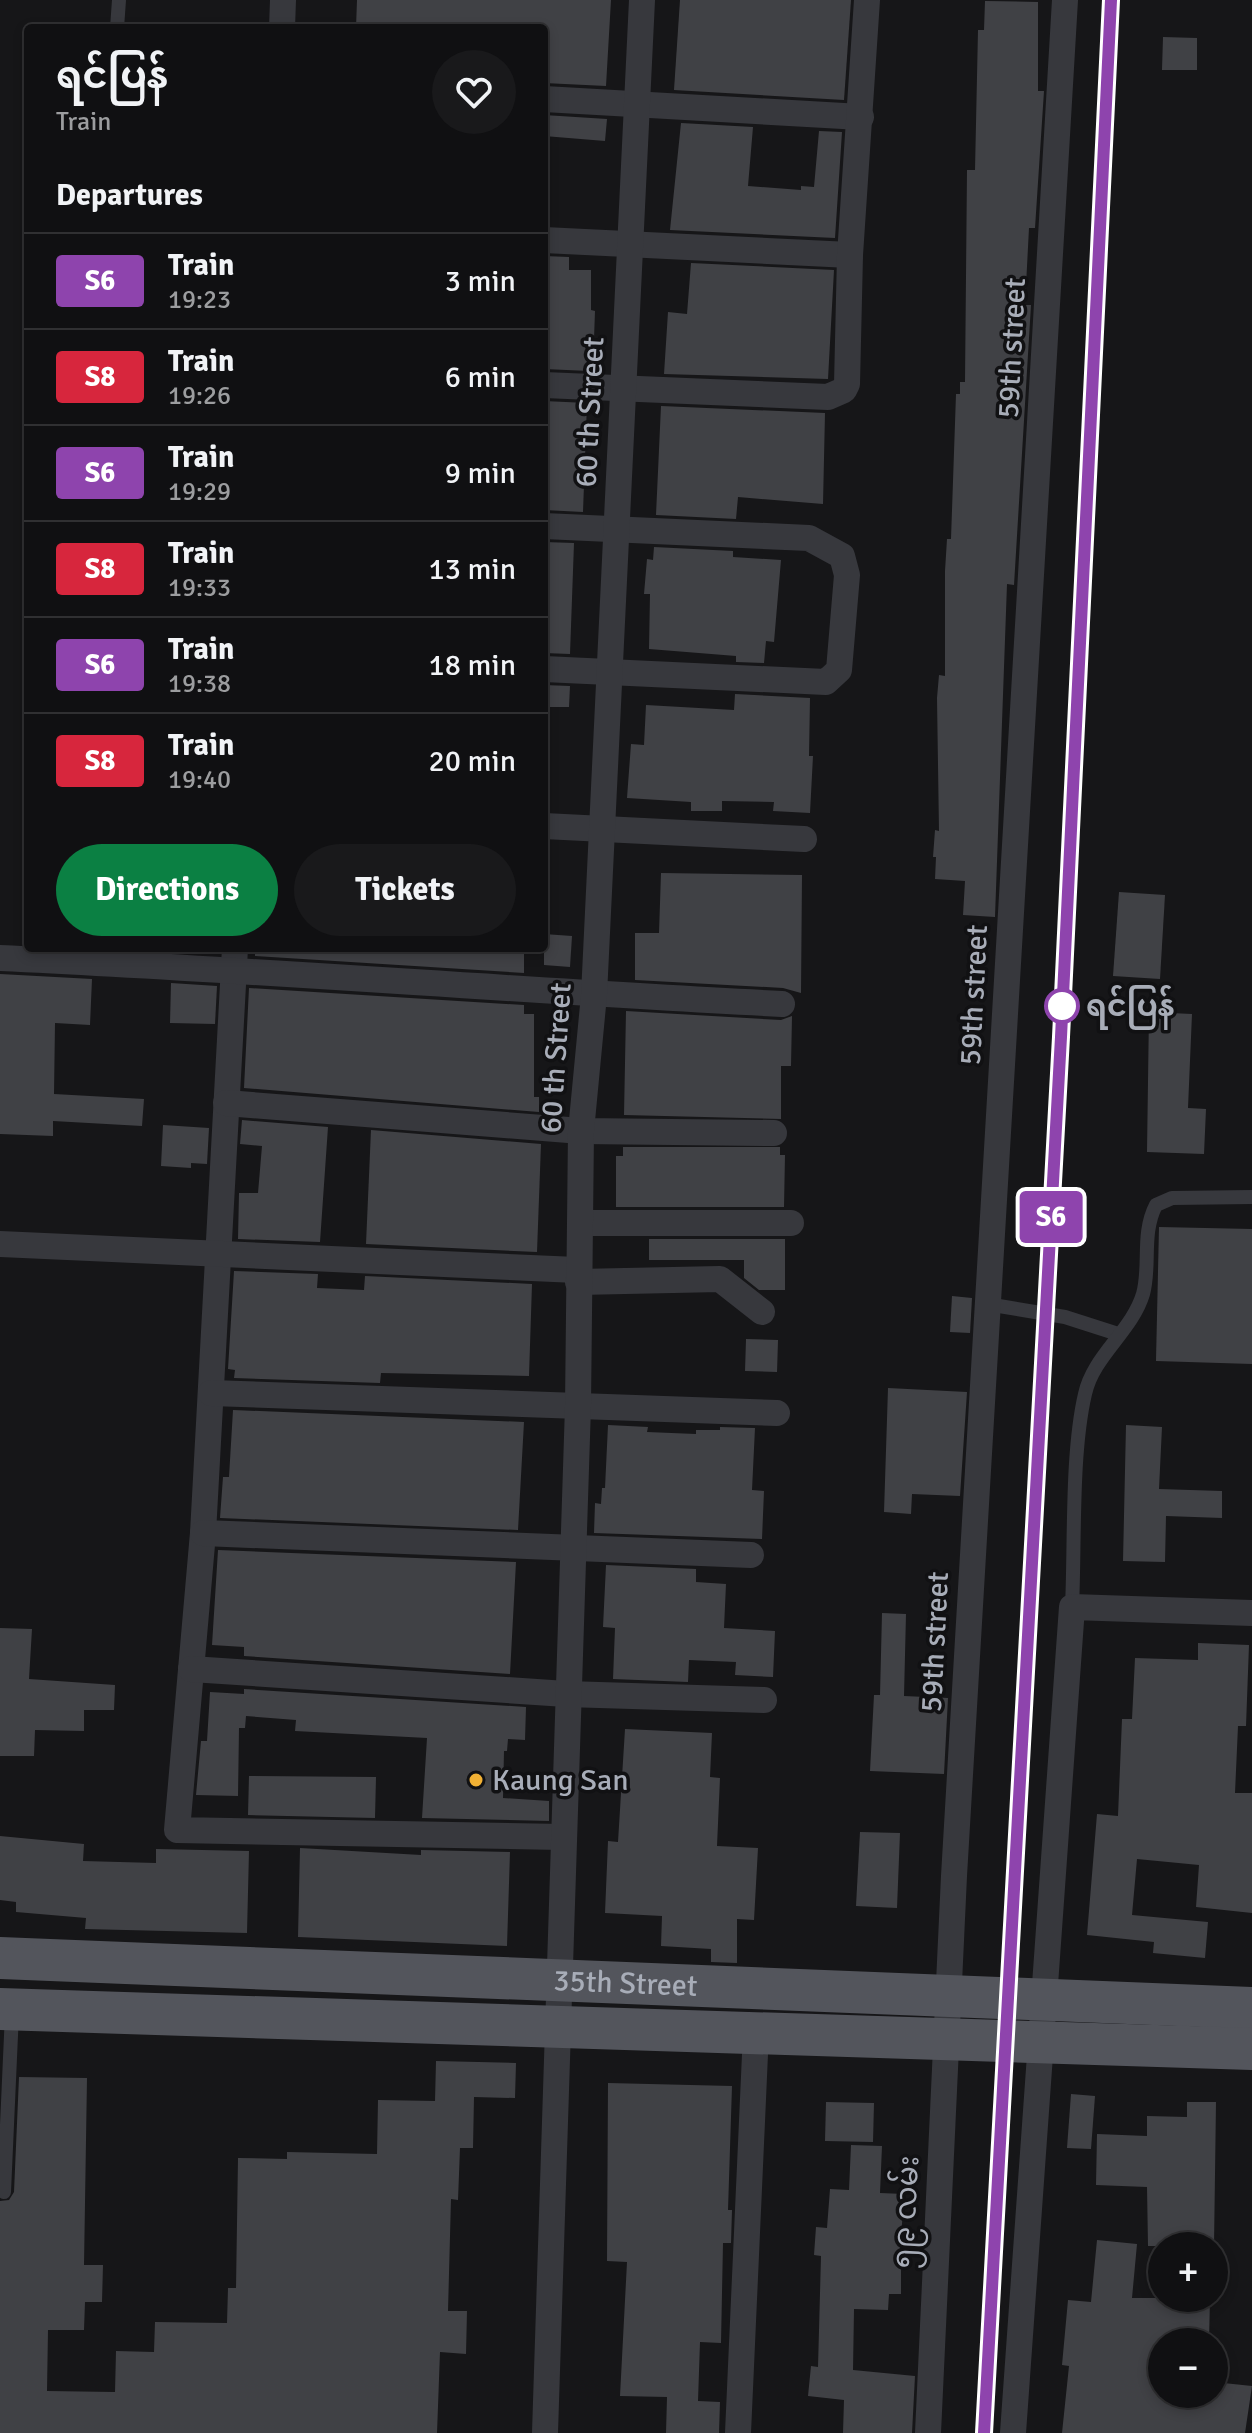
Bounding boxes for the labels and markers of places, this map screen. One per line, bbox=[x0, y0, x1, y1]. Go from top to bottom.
place label: ရင်ပြန် bbox=[1086, 985, 1174, 1030]
marker: ရင်ပြန် bbox=[1045, 989, 1079, 1023]
place label: Kaung San bbox=[492, 1762, 629, 1799]
marker: Kaung San bbox=[467, 1771, 485, 1789]

